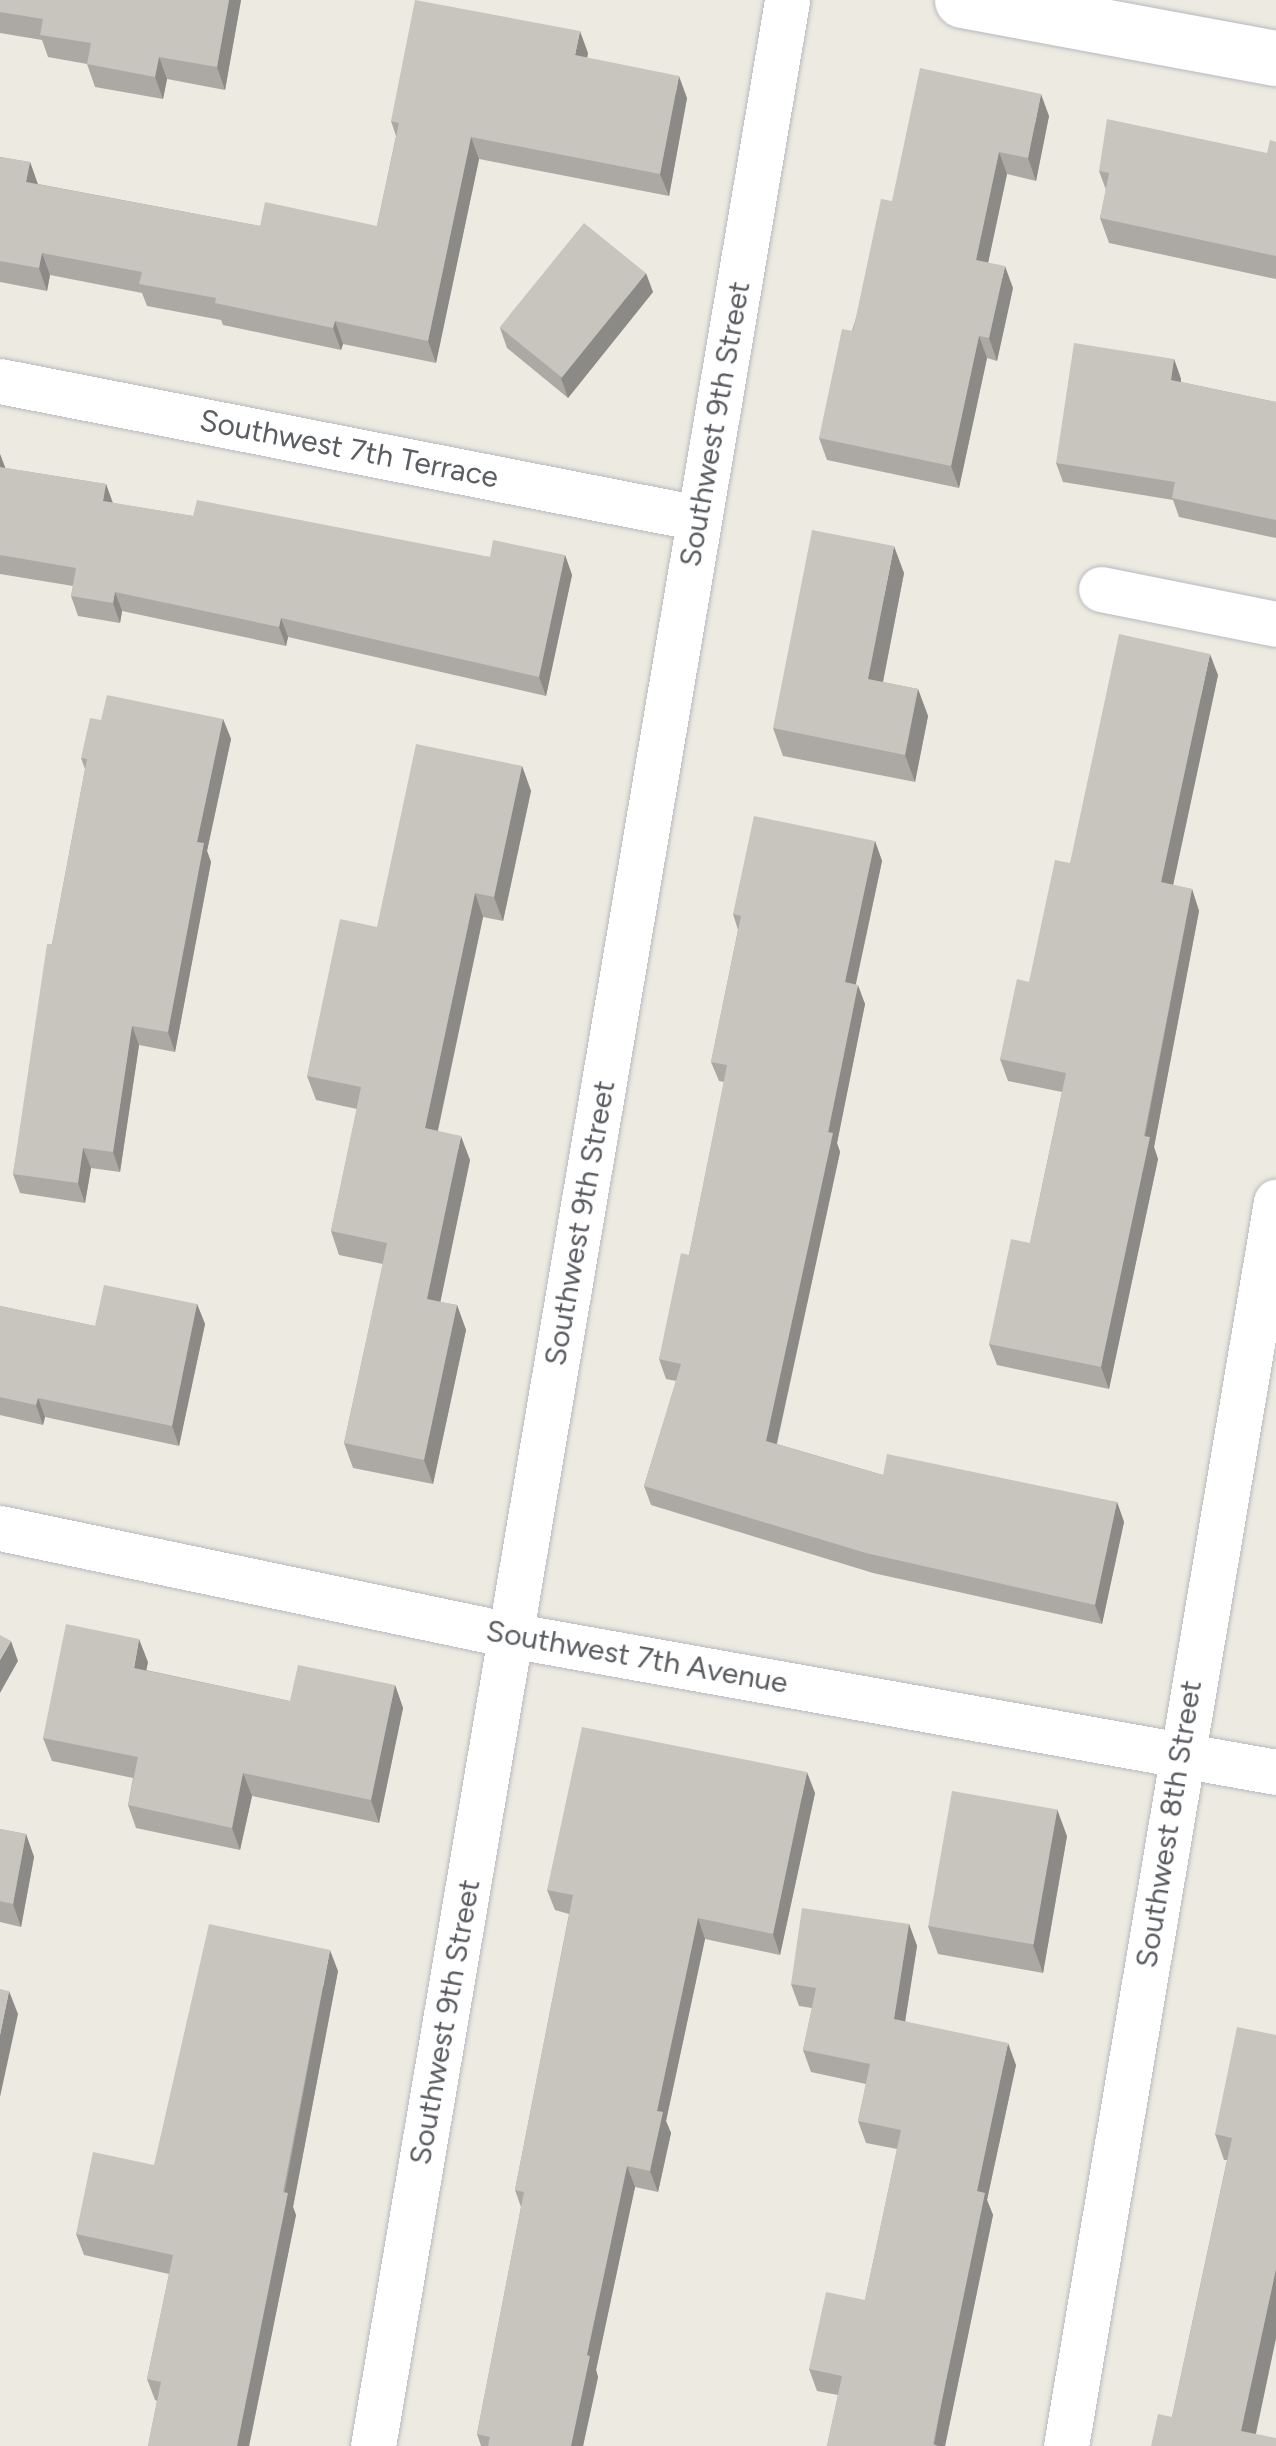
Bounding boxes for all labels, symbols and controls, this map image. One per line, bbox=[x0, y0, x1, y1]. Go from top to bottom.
street label: Southwest 9th Street bbox=[672, 278, 758, 570]
street label: Southwest 7th Terrace bbox=[197, 402, 501, 496]
street label: Southwest 9th Street bbox=[537, 1077, 623, 1369]
street label: Southwest 7th Avenue bbox=[483, 1613, 791, 1701]
street label: Southwest 8th Street bbox=[1128, 1678, 1210, 1970]
street label: Southwest 9th Street bbox=[402, 1876, 488, 2168]

